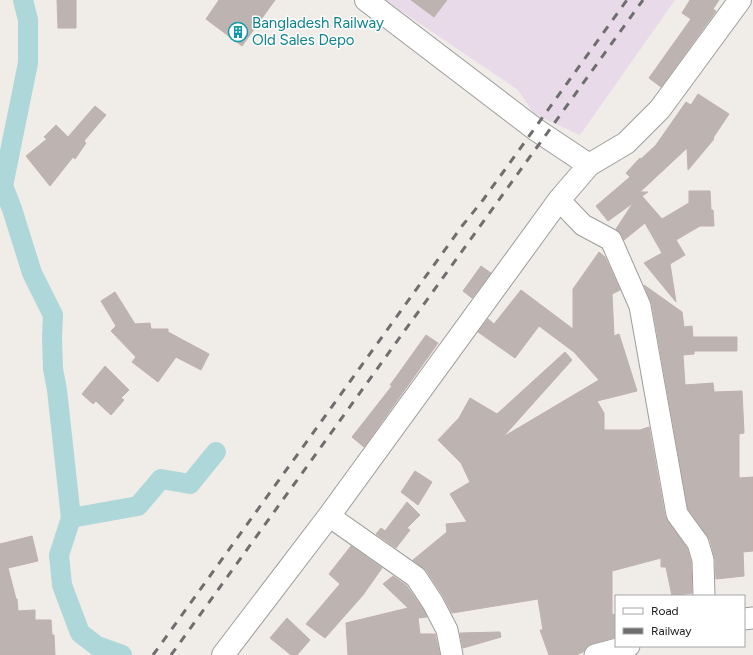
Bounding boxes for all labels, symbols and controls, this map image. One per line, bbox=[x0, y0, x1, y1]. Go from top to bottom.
place label: Bangladesh Railway Old Sales Depo bbox=[252, 14, 384, 49]
building icon: Bangladesh Railway Old Sales Depo bbox=[227, 21, 249, 43]
legend bbox=[615, 595, 745, 647]
text: Road bbox=[651, 604, 679, 618]
text: Railway bbox=[651, 624, 692, 638]

